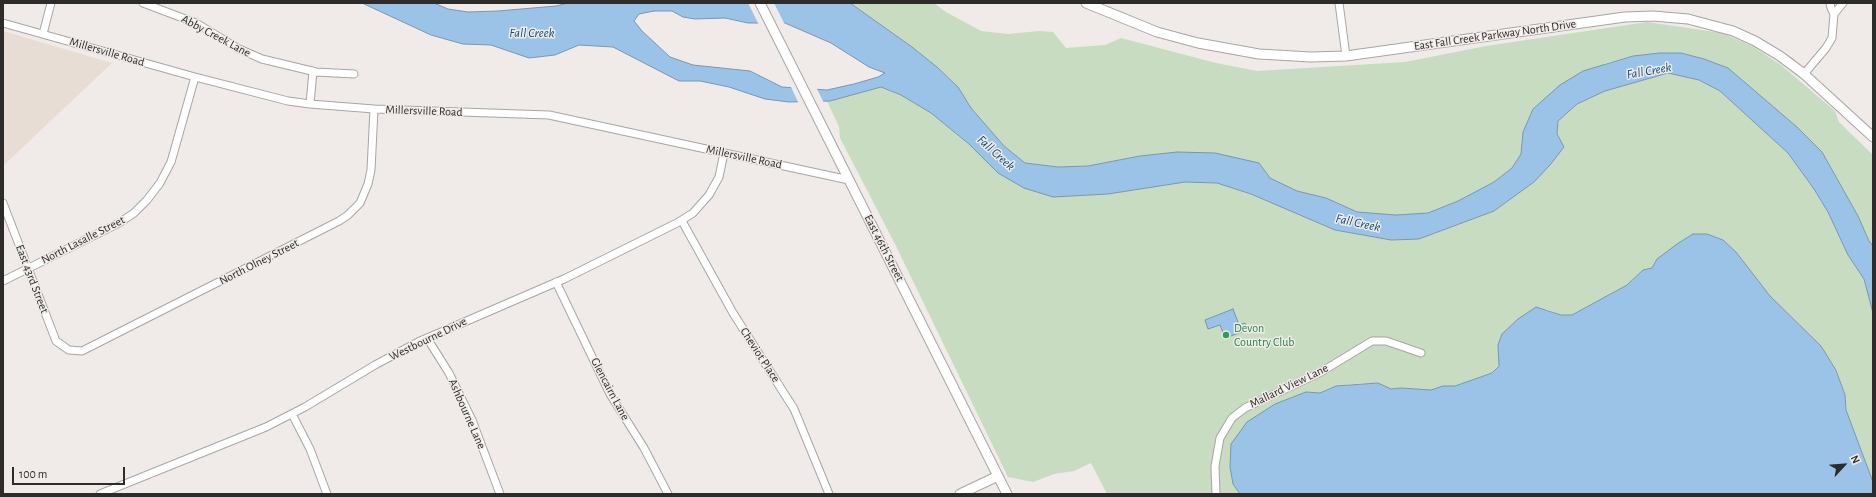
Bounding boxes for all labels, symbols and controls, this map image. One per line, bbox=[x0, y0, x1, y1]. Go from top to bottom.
street label: Abby Creek Lane bbox=[179, 12, 253, 60]
street label: East Fall Creek Parkway North Drive bbox=[1413, 16, 1577, 54]
water label: Fall Creek bbox=[509, 25, 555, 41]
street label: Millersville Road bbox=[68, 34, 146, 70]
water label: Fall Creek bbox=[1625, 59, 1673, 83]
street label: Millersville Road bbox=[385, 102, 463, 120]
water label: Fall Creek bbox=[974, 132, 1018, 174]
street label: Millersville Road bbox=[705, 142, 783, 172]
water label: Fall Creek bbox=[1334, 211, 1382, 235]
street label: East 46th Street bbox=[861, 212, 907, 284]
street label: North Lasalle Street bbox=[39, 213, 127, 267]
street label: North Olney Street bbox=[217, 236, 301, 288]
street label: East 43rd Street bbox=[12, 243, 52, 315]
street label: Westbourne Drive bbox=[387, 314, 469, 364]
place label: Devon Country Club bbox=[1234, 321, 1295, 349]
street label: Cheviot Place bbox=[737, 325, 783, 385]
marker: Devon Country Club bbox=[1221, 330, 1231, 340]
street label: Glencairn Lane bbox=[587, 355, 633, 423]
street label: Mallard View Lane bbox=[1247, 361, 1331, 411]
street label: Ashbourne Lane bbox=[445, 377, 489, 451]
north arrow bbox=[1824, 445, 1864, 485]
text: N bbox=[1849, 454, 1862, 465]
scale bar bbox=[14, 459, 127, 485]
text: 100 m bbox=[19, 468, 47, 480]

